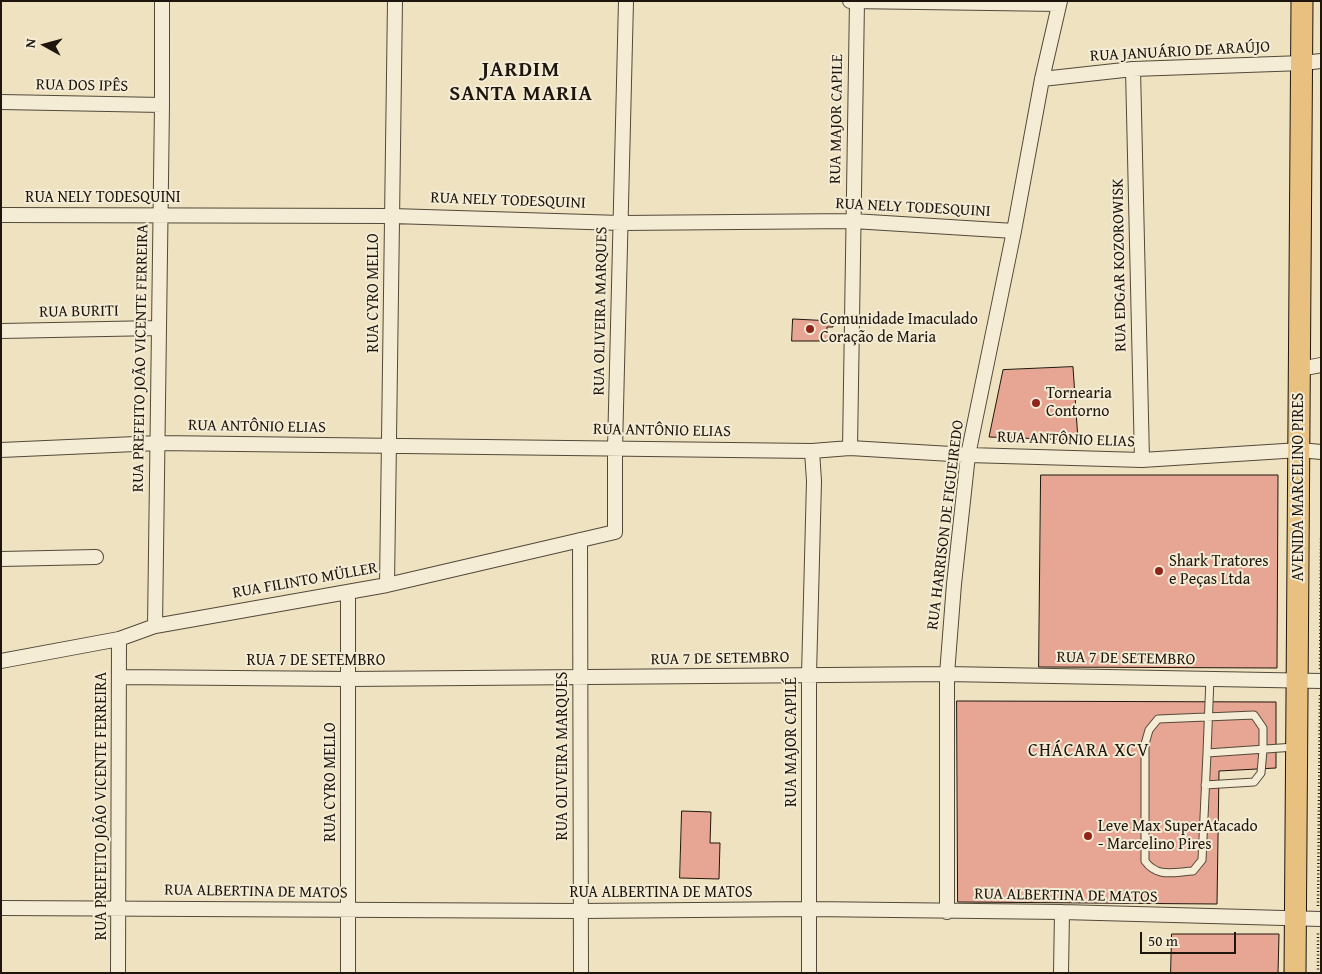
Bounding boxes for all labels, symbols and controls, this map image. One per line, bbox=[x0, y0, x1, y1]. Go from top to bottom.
north arrow bbox=[20, 20, 70, 70]
text: N bbox=[20, 37, 41, 49]
street label: RUA JANUÁRIO DE ARAÚJO bbox=[1089, 38, 1271, 66]
street label: RUA MAJOR CAPILE bbox=[826, 54, 848, 184]
district label: JARDIM SANTA MARIA bbox=[448, 58, 594, 108]
street label: RUA DOS IPÊS bbox=[36, 76, 128, 96]
street label: RUA EDGAR KOZOROWISK bbox=[1109, 178, 1131, 352]
street label: RUA NELY TODESQUINI bbox=[25, 188, 181, 208]
street label: RUA NELY TODESQUINI bbox=[430, 189, 586, 213]
street label: RUA NELY TODESQUINI bbox=[835, 194, 991, 222]
street label: RUA PREFEITO JOÃO VICENTE FERREIRA bbox=[129, 224, 153, 492]
street label: RUA OLIVEIRA MARQUES bbox=[590, 226, 612, 396]
street label: RUA CYRO MELLO bbox=[364, 233, 384, 353]
street label: RUA BURITI bbox=[39, 302, 119, 322]
place label: Comunidade Imaculado Coração de Maria bbox=[820, 310, 978, 348]
marker: Comunidade Imaculado Coração de Maria bbox=[804, 323, 816, 335]
place label: Tornearia Contorno bbox=[1046, 384, 1112, 422]
street label: AVENIDA MARCELINO PIRES bbox=[1289, 393, 1309, 581]
marker: Tornearia Contorno bbox=[1030, 397, 1042, 409]
street label: RUA ANTÔNIO ELIAS bbox=[188, 416, 326, 438]
street label: RUA HARRISON DE FIGUEIREDO bbox=[924, 419, 968, 631]
street label: RUA ANTÔNIO ELIAS bbox=[593, 420, 731, 442]
street label: RUA ANTÔNIO ELIAS bbox=[997, 428, 1135, 452]
place label: Shark Tratores e Peças Ltda bbox=[1169, 552, 1269, 590]
street label: RUA FILINTO MÜLLER bbox=[231, 559, 379, 603]
marker: Shark Tratores e Peças Ltda bbox=[1153, 565, 1165, 577]
street label: RUA 7 DE SETEMBRO bbox=[650, 648, 790, 670]
street label: RUA 7 DE SETEMBRO bbox=[1056, 648, 1196, 670]
street label: RUA 7 DE SETEMBRO bbox=[247, 651, 385, 671]
street label: RUA PREFEITO JOÃO VICENTE FERREIRA bbox=[92, 672, 112, 940]
street label: RUA OLIVEIRA MARQUES bbox=[553, 672, 573, 840]
street label: RUA MAJOR CAPILÉ bbox=[782, 677, 802, 807]
street label: RUA CYRO MELLO bbox=[321, 722, 341, 842]
district label: CHÁCARA XCV bbox=[1027, 740, 1151, 762]
place label: Leve Max SuperAtacado - Marcelino Pires bbox=[1098, 817, 1258, 855]
marker: Leve Max SuperAtacado - Marcelino Pires bbox=[1082, 830, 1094, 842]
street label: RUA ALBERTINA DE MATOS bbox=[164, 881, 348, 903]
street label: RUA ALBERTINA DE MATOS bbox=[569, 883, 753, 903]
street label: RUA ALBERTINA DE MATOS bbox=[974, 885, 1158, 907]
scale bar bbox=[1142, 922, 1238, 954]
text: 50 m bbox=[1148, 930, 1178, 951]

